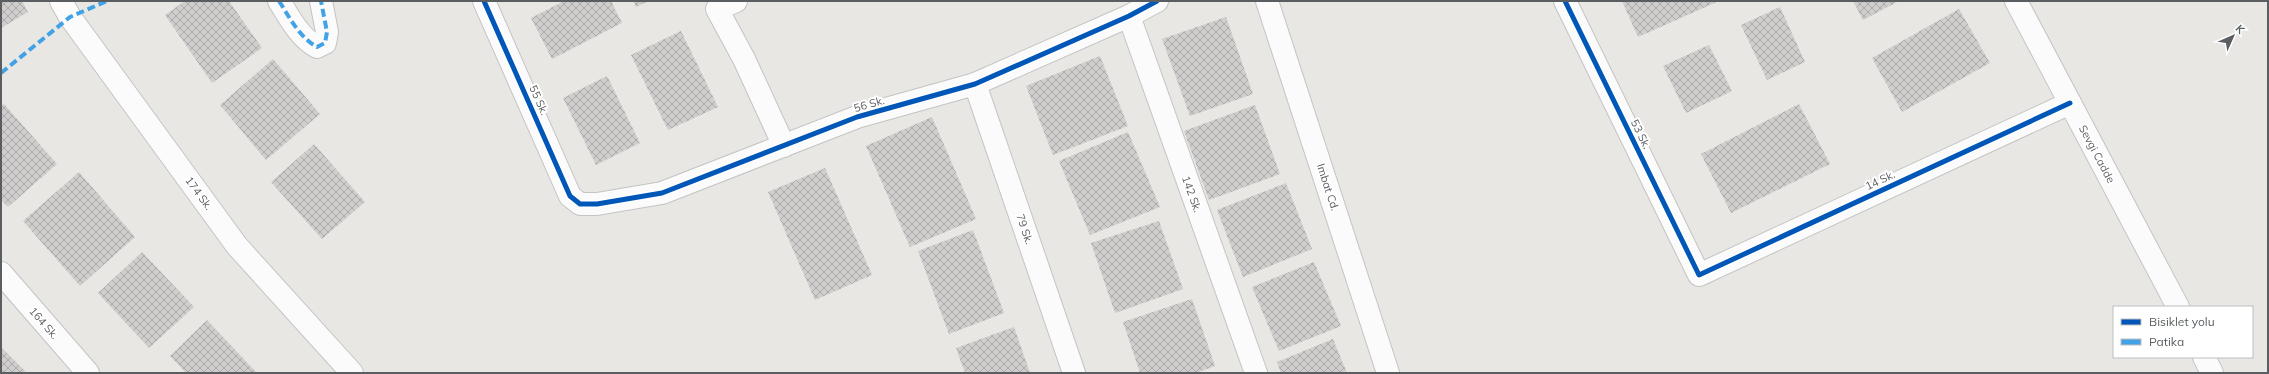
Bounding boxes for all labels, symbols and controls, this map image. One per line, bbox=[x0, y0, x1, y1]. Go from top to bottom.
north arrow bbox=[2213, 16, 2253, 56]
text: K bbox=[2233, 21, 2248, 37]
street label: 55 Sk. bbox=[526, 83, 552, 117]
street label: 56 Sk. bbox=[852, 93, 886, 115]
street label: 53 Sk. bbox=[1628, 117, 1654, 151]
street label: Sevgi Cadde bbox=[2076, 123, 2118, 185]
street label: Imbat Cd. bbox=[1314, 162, 1342, 212]
street label: 14 Sk. bbox=[1863, 167, 1897, 193]
street label: 174 Sk. bbox=[182, 174, 216, 212]
street label: 142 Sk. bbox=[1179, 174, 1205, 214]
street label: 79 Sk. bbox=[1013, 212, 1037, 246]
street label: 164 Sk. bbox=[26, 304, 62, 342]
legend bbox=[2113, 306, 2253, 358]
text: Bisiklet yolu bbox=[2149, 314, 2215, 329]
text: Patika bbox=[2149, 334, 2184, 349]

